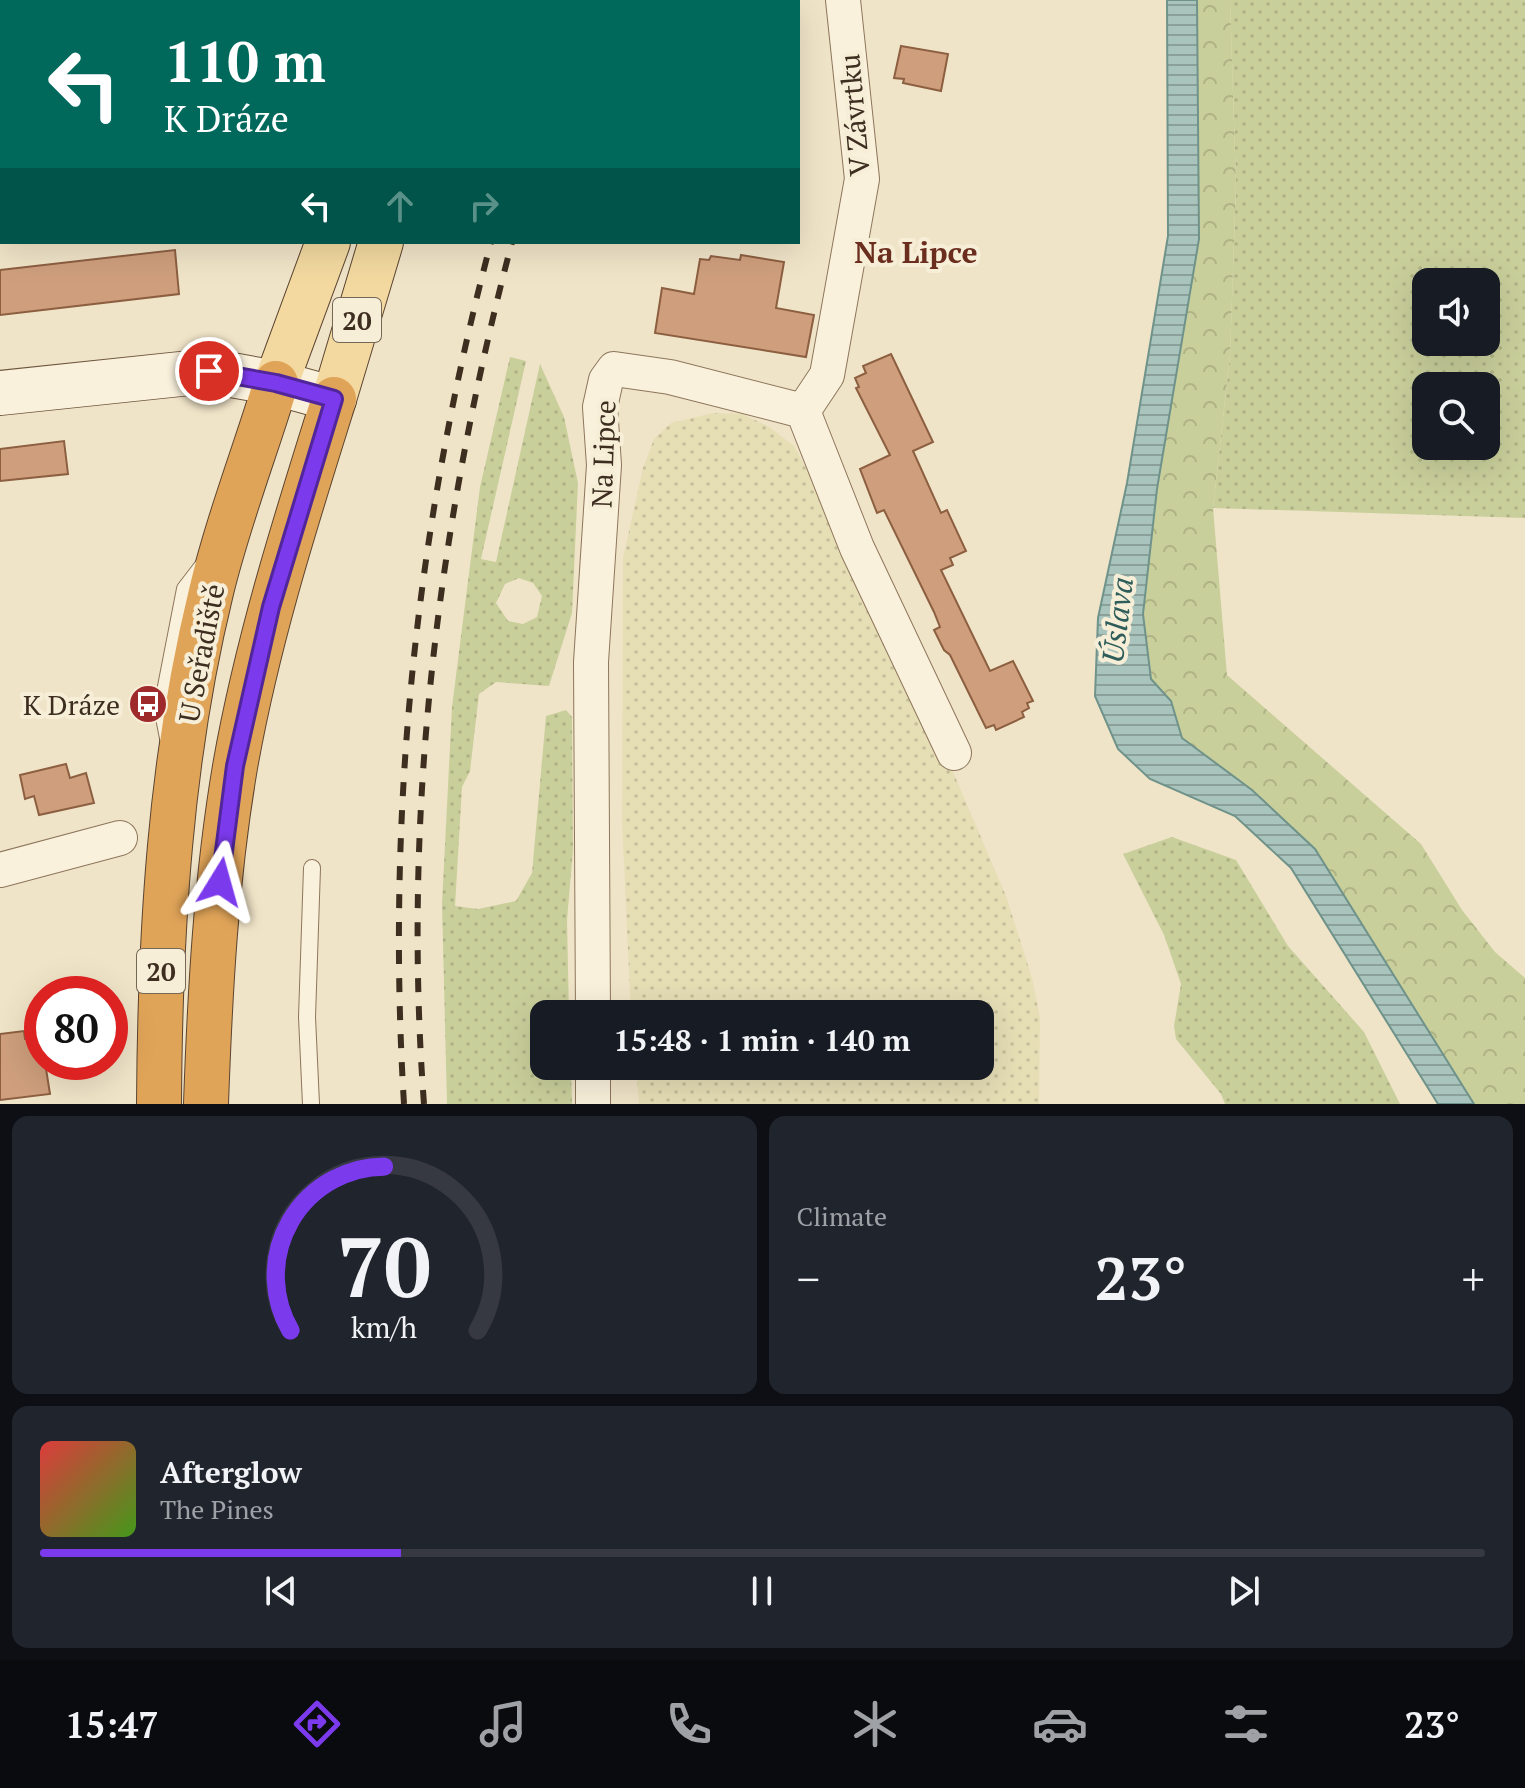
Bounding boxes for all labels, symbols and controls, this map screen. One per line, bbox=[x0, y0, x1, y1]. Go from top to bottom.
text: 110 m bbox=[164, 24, 326, 98]
icon: left bbox=[32, 32, 136, 136]
street label: V Závrtku bbox=[830, 53, 878, 177]
text: K Dráze bbox=[164, 95, 289, 142]
icon: left bbox=[294, 184, 338, 228]
icon: ahead bbox=[378, 184, 422, 228]
icon: right bbox=[462, 184, 506, 228]
district label: Na Lipce bbox=[854, 232, 978, 272]
map controls bbox=[1412, 268, 1500, 460]
button: sound bbox=[1412, 268, 1500, 356]
road number: 20 bbox=[333, 298, 381, 342]
pin bbox=[175, 337, 243, 405]
icon: arrive bbox=[187, 349, 231, 393]
button: search bbox=[1412, 372, 1500, 460]
street label: Na Lipce bbox=[583, 400, 623, 508]
water label: Úslava bbox=[1092, 575, 1142, 665]
street label: U Seřadiště bbox=[169, 581, 233, 725]
bus stop icon: K Dráze bbox=[127, 683, 169, 725]
place label: K Dráze bbox=[23, 686, 120, 723]
position arrow bbox=[178, 840, 262, 924]
road number: 20 bbox=[137, 949, 185, 993]
speed limit sign: 80 bbox=[24, 976, 128, 1080]
text: 15:48 · 1 min · 140 m bbox=[614, 1020, 910, 1060]
text: Climate bbox=[797, 1199, 887, 1233]
text: 70 bbox=[337, 1211, 431, 1321]
text: 23° bbox=[1094, 1238, 1187, 1317]
text: − bbox=[797, 1249, 820, 1308]
text: + bbox=[1462, 1249, 1485, 1308]
text: km/h bbox=[351, 1308, 417, 1346]
text: Afterglow bbox=[160, 1452, 302, 1492]
text: The Pines bbox=[160, 1492, 274, 1526]
icon: previous bbox=[259, 1569, 303, 1613]
icon: pause bbox=[740, 1569, 784, 1613]
icon: next bbox=[1222, 1569, 1266, 1613]
icon: directions bbox=[289, 1696, 345, 1752]
icon: music bbox=[475, 1696, 531, 1752]
icon: phone bbox=[661, 1696, 717, 1752]
icon: climate bbox=[847, 1696, 903, 1752]
icon: car bbox=[1032, 1696, 1088, 1752]
icon: filters bbox=[1218, 1696, 1274, 1752]
text: 15:47 bbox=[65, 1701, 159, 1748]
text: 23° bbox=[1404, 1701, 1460, 1748]

